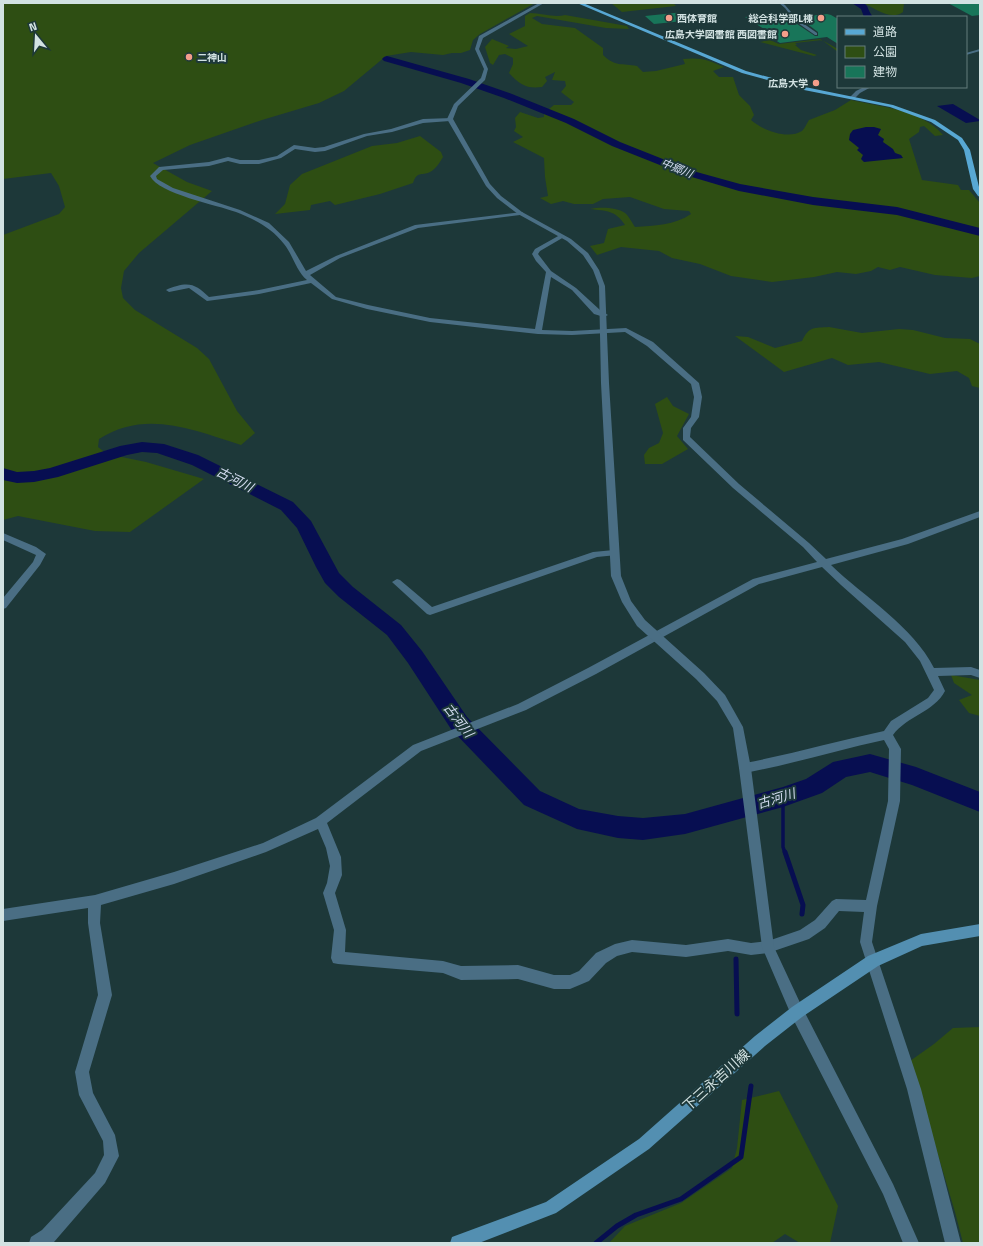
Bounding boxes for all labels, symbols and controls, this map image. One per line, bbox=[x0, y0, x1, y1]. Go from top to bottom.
place label: 西体育館 bbox=[677, 11, 717, 26]
place label: 総合科学部L棟 bbox=[748, 11, 813, 26]
marker: 西体育館 bbox=[664, 13, 674, 23]
marker: 総合科学部L棟 bbox=[816, 13, 826, 23]
north arrow bbox=[16, 16, 56, 56]
legend bbox=[837, 16, 967, 88]
text: N bbox=[27, 18, 39, 35]
text: 道路 bbox=[873, 22, 897, 41]
place label: 広島大学図書館 西図書館 bbox=[665, 27, 777, 42]
marker: 広島大学図書館 西図書館 bbox=[780, 29, 790, 39]
text: 公園 bbox=[873, 42, 897, 61]
place label: 二神山 bbox=[197, 50, 227, 65]
marker: 二神山 bbox=[184, 52, 194, 62]
text: 建物 bbox=[873, 62, 897, 81]
place label: 広島大学 bbox=[768, 76, 808, 91]
marker: 広島大学 bbox=[811, 78, 821, 88]
water label: 中郷川 bbox=[659, 154, 696, 182]
water label: 古河川 bbox=[213, 461, 259, 498]
water label: 古河川 bbox=[439, 698, 480, 743]
water label: 古河川 bbox=[754, 782, 799, 813]
street label: 下三永吉川線 bbox=[677, 1044, 754, 1116]

